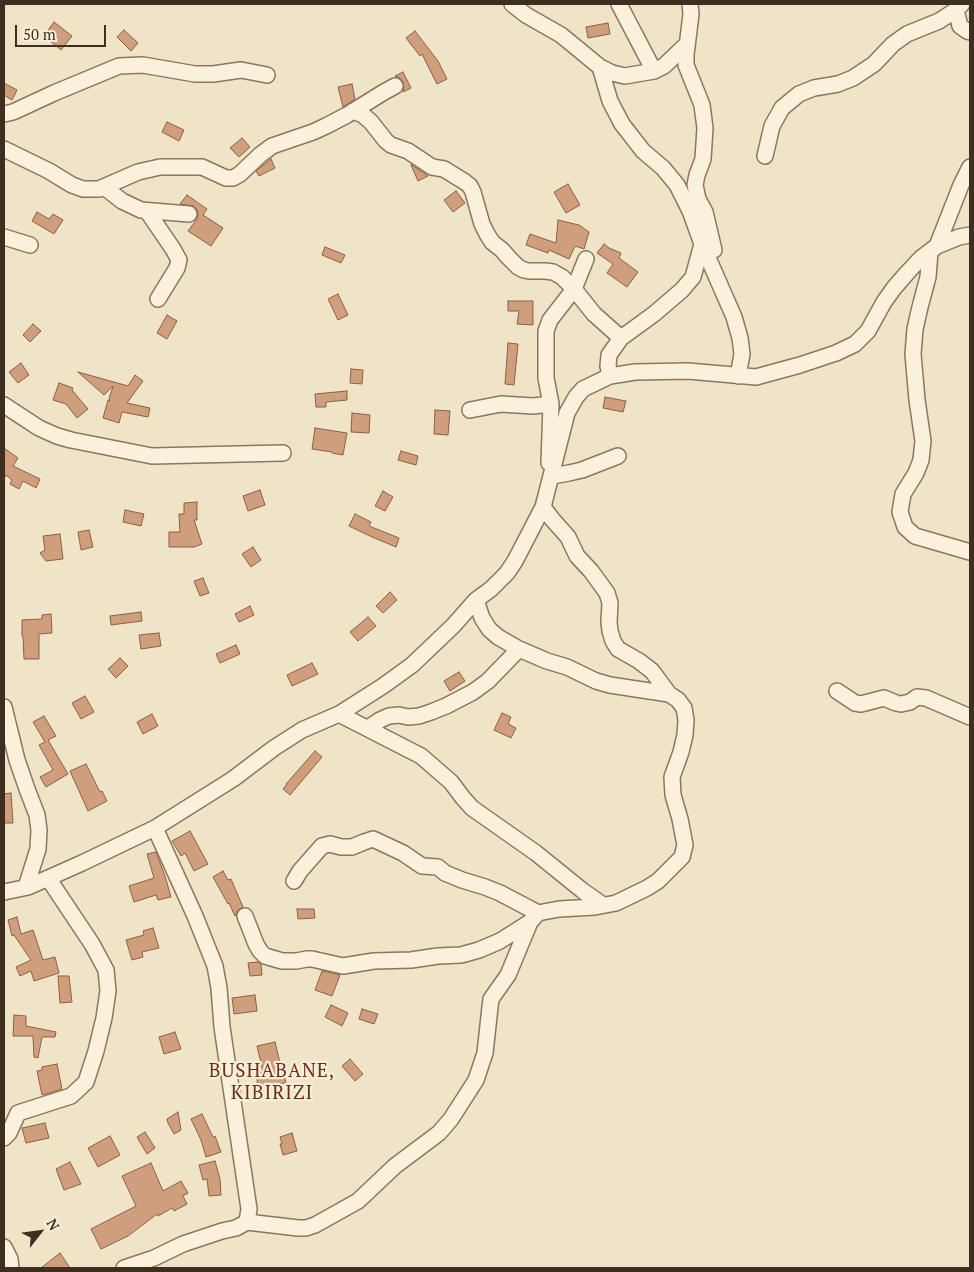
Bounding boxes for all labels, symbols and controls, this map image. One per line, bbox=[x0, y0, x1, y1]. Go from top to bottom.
scale bar bbox=[18, 15, 109, 47]
text: 50 m bbox=[23, 24, 56, 44]
district label: BUSHABANE, KIBIRIZI bbox=[208, 1061, 336, 1105]
north arrow bbox=[15, 1207, 65, 1257]
text: N bbox=[43, 1215, 64, 1234]

